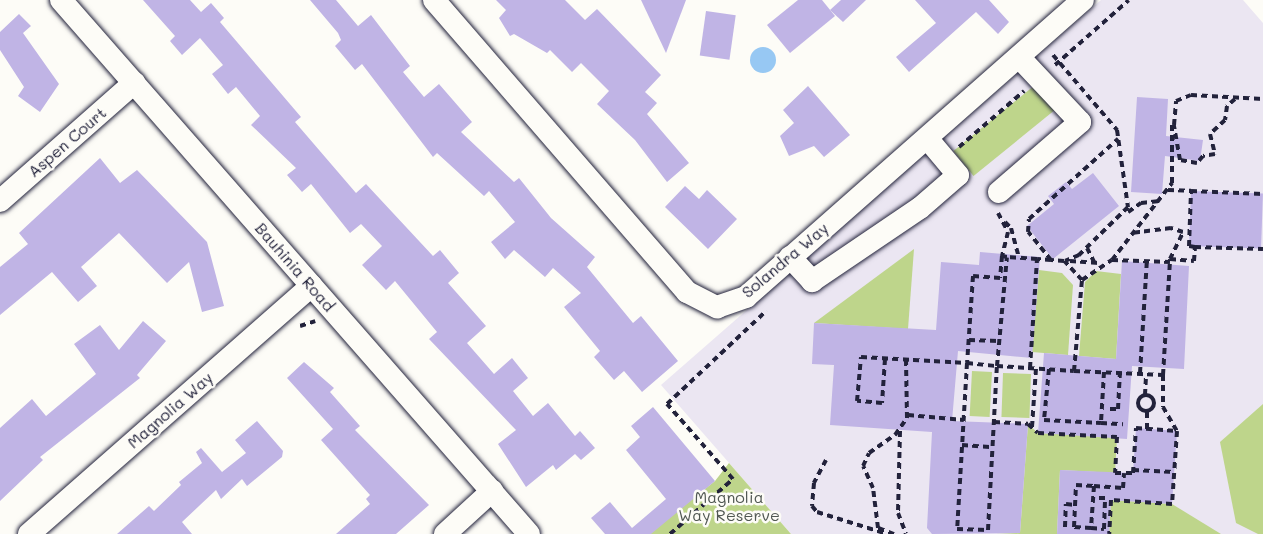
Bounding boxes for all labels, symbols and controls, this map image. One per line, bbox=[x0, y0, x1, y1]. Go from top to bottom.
street label: Aspen Court bbox=[24, 103, 110, 181]
street label: Solandra Way bbox=[738, 218, 832, 302]
street label: Bauhinia Road bbox=[251, 219, 339, 315]
street label: Magnolia Way bbox=[123, 368, 217, 452]
park label: Magnolia Way Reserve bbox=[678, 487, 780, 525]

